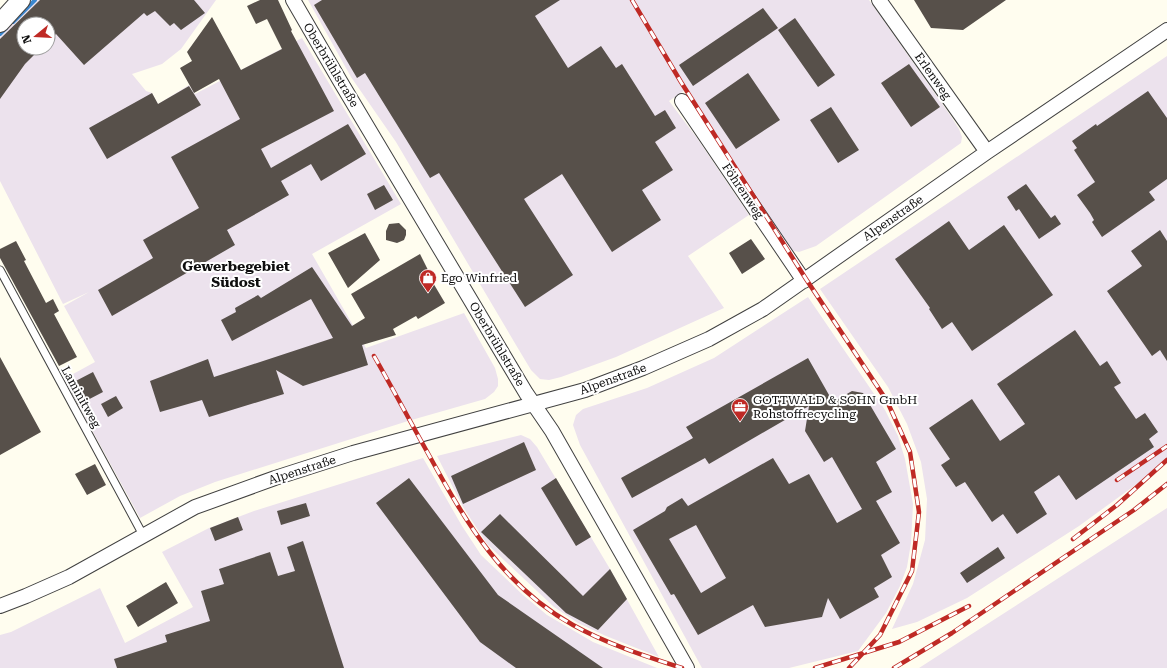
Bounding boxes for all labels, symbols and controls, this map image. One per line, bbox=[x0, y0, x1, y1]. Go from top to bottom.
north arrow bbox=[16, 16, 56, 56]
street label: Oberbrühlstraße bbox=[300, 20, 362, 110]
text: N bbox=[19, 32, 34, 45]
street label: Erlenweg bbox=[912, 50, 954, 102]
street label: Föhrenweg bbox=[719, 161, 767, 222]
street label: Alpenstraße bbox=[860, 192, 926, 244]
district label: Gewerbegebiet Südost bbox=[182, 258, 290, 290]
shop icon: Ego Winfried bbox=[418, 268, 438, 293]
place label: Ego Winfried bbox=[441, 271, 517, 285]
street label: Oberbrühlstraße bbox=[466, 299, 528, 389]
street label: Alpenstraße bbox=[578, 360, 649, 398]
street label: Laminitweg bbox=[58, 364, 104, 430]
place label: GOTTWALD & SOHN GmbH Rohstoffrecycling bbox=[753, 393, 917, 421]
office icon: GOTTWALD & SOHN GmbH Rohstoffrecycling bbox=[730, 397, 750, 422]
street label: Alpenstraße bbox=[267, 452, 338, 487]

